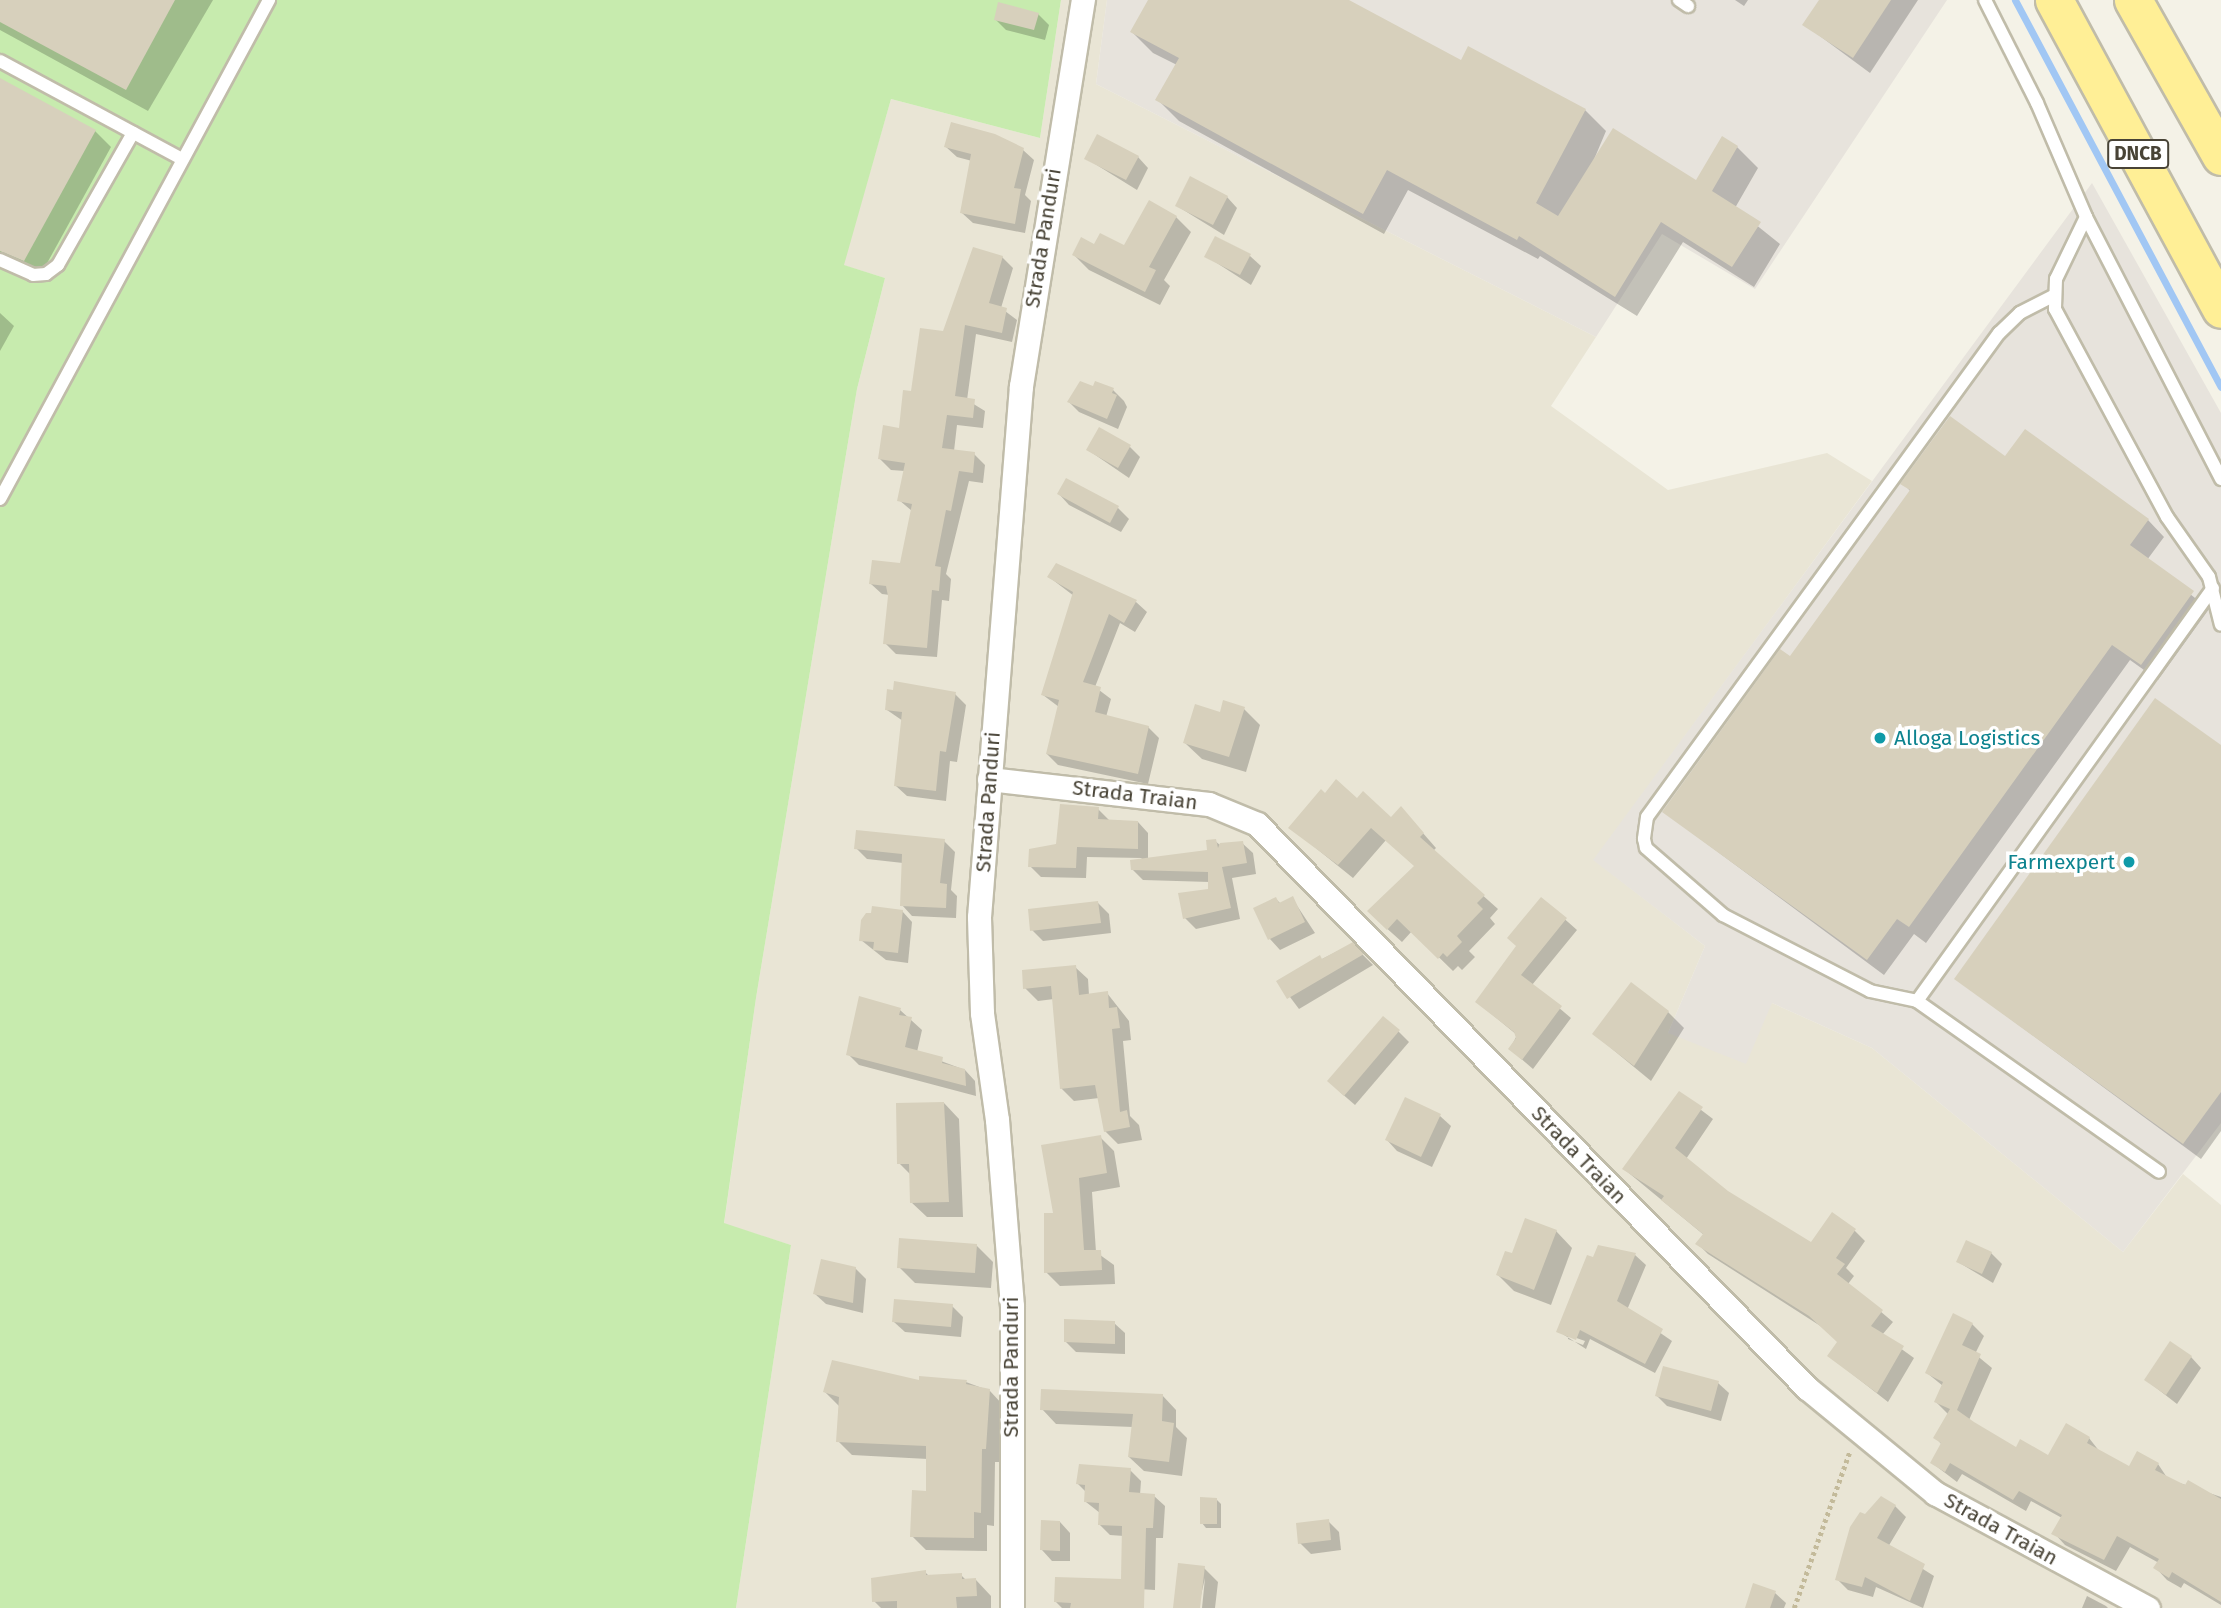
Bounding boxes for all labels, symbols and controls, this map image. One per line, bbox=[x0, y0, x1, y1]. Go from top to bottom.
road number: DNCB bbox=[2106, 138, 2170, 170]
street label: Strada Panduri bbox=[1020, 166, 1066, 310]
place label: Alloga Logistics bbox=[1894, 725, 2040, 751]
marker: Alloga Logistics bbox=[1872, 730, 1888, 746]
street label: Strada Panduri bbox=[971, 731, 1005, 873]
street label: Strada Traian bbox=[1071, 775, 1199, 815]
place label: Farmexpert bbox=[2007, 849, 2115, 875]
marker: Farmexpert bbox=[2121, 854, 2137, 870]
street label: Strada Traian bbox=[1526, 1101, 1632, 1209]
street label: Strada Panduri bbox=[998, 1297, 1024, 1437]
street label: Strada Traian bbox=[1940, 1487, 2062, 1571]

